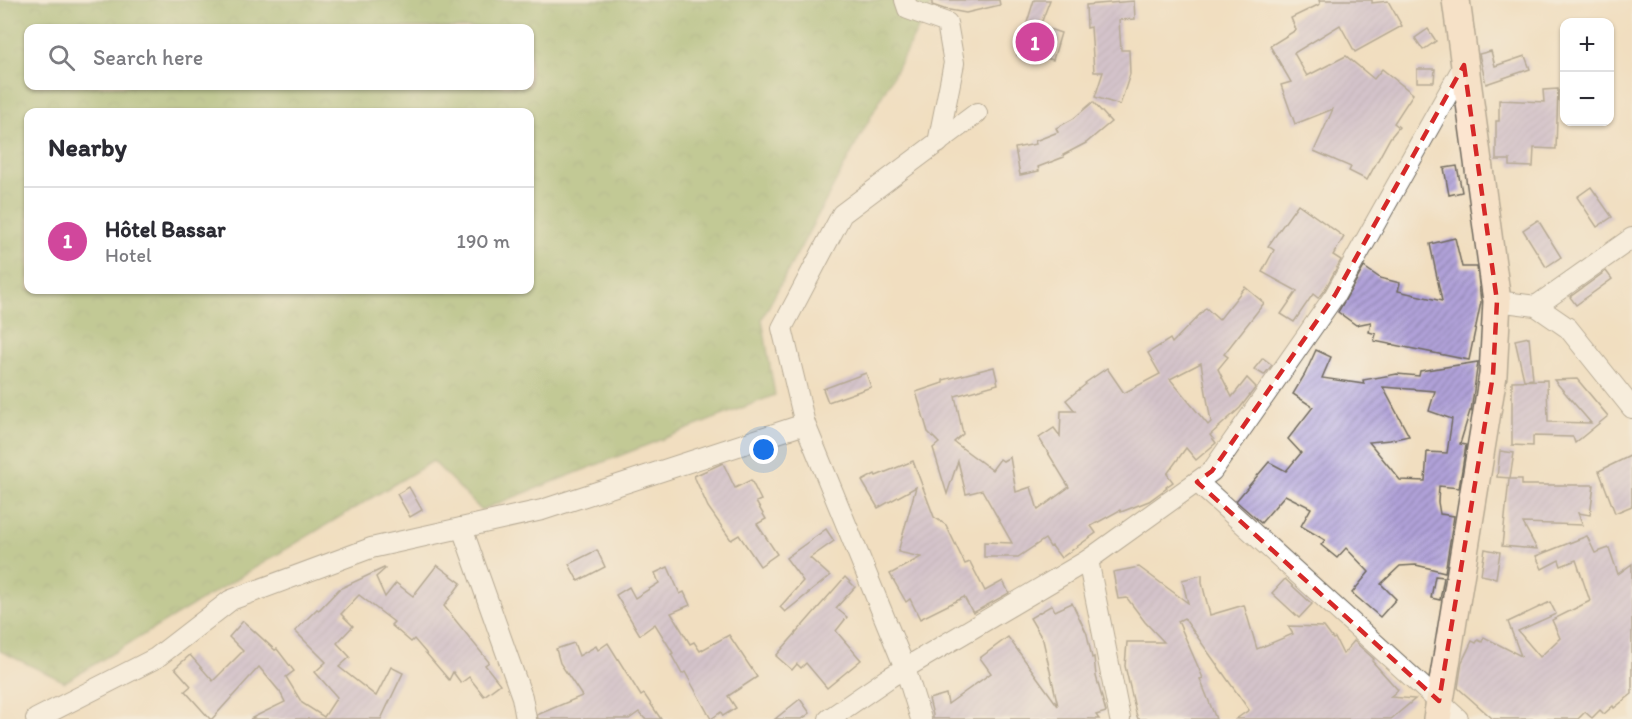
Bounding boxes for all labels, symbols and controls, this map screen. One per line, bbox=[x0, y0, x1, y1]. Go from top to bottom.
map controls bbox=[1560, 18, 1614, 126]
button: + bbox=[1560, 18, 1614, 72]
pin: 1 bbox=[1016, 20, 1054, 64]
search box bbox=[24, 24, 534, 90]
icon: search bbox=[45, 41, 78, 74]
text: Search here bbox=[93, 44, 203, 71]
button: − bbox=[1560, 72, 1614, 126]
text: Nearby bbox=[48, 131, 127, 163]
text: Hôtel Bassar bbox=[105, 216, 225, 243]
text: 1 bbox=[63, 229, 72, 253]
text: 190 m bbox=[457, 229, 510, 253]
text: Hotel bbox=[105, 243, 152, 267]
your location bbox=[749, 435, 778, 464]

